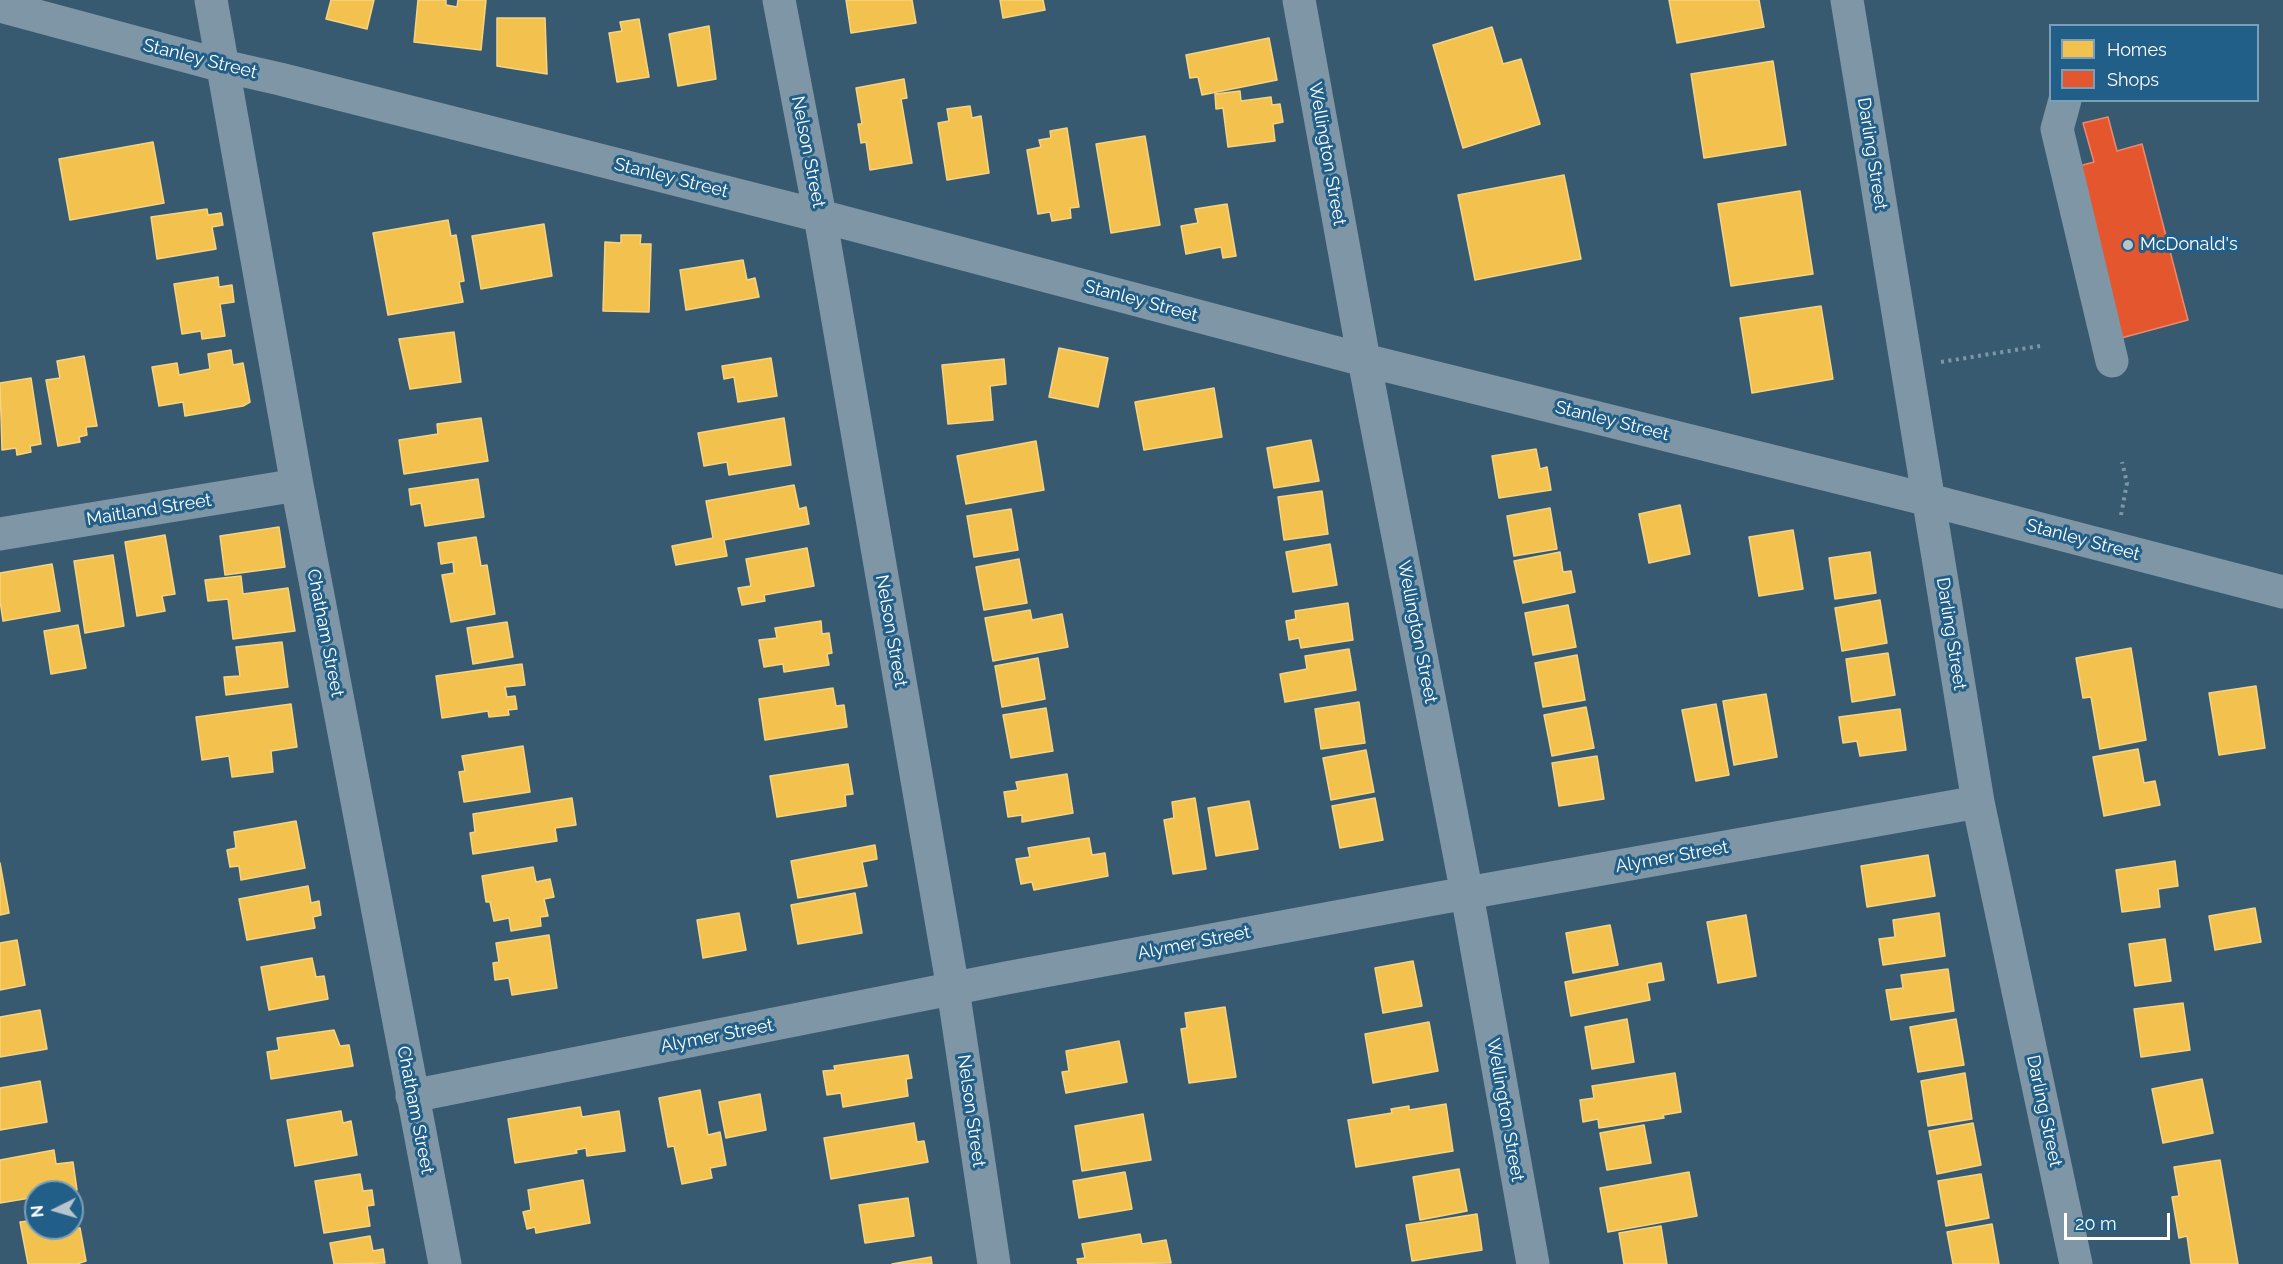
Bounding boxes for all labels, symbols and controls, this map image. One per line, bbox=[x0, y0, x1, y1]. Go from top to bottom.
legend bbox=[2049, 24, 2259, 102]
street label: Stanley Street bbox=[141, 34, 259, 84]
text: Homes bbox=[2107, 39, 2167, 60]
text: Shops bbox=[2107, 69, 2159, 90]
street label: Wellington Street bbox=[1304, 81, 1350, 227]
street label: Nelson Street bbox=[787, 94, 829, 210]
street label: Darling Street bbox=[1852, 96, 1892, 212]
street label: Stanley Street bbox=[612, 153, 730, 203]
place label: McDonald's bbox=[2140, 234, 2238, 256]
marker: McDonald's bbox=[2121, 238, 2135, 252]
street label: Stanley Street bbox=[1082, 275, 1200, 327]
street label: Stanley Street bbox=[1553, 396, 1671, 446]
street label: Maitland Street bbox=[85, 489, 213, 531]
street label: Stanley Street bbox=[2024, 514, 2142, 566]
street label: Wellington Street bbox=[1393, 559, 1441, 705]
street label: Chatham Street bbox=[302, 567, 348, 699]
street label: Nelson Street bbox=[871, 573, 911, 689]
street label: Darling Street bbox=[1931, 576, 1971, 692]
street label: Alymer Street bbox=[1614, 836, 1730, 878]
street label: Alymer Street bbox=[1136, 921, 1252, 965]
street label: Alymer Street bbox=[659, 1014, 775, 1058]
street label: Wellington Street bbox=[1482, 1037, 1528, 1183]
street label: Chatham Street bbox=[392, 1044, 438, 1176]
street label: Nelson Street bbox=[952, 1053, 990, 1169]
street label: Darling Street bbox=[2022, 1053, 2066, 1169]
north arrow bbox=[24, 1180, 84, 1240]
scale bar bbox=[2067, 1201, 2174, 1239]
text: N bbox=[28, 1205, 48, 1218]
text: 20 m bbox=[2075, 1213, 2117, 1234]

